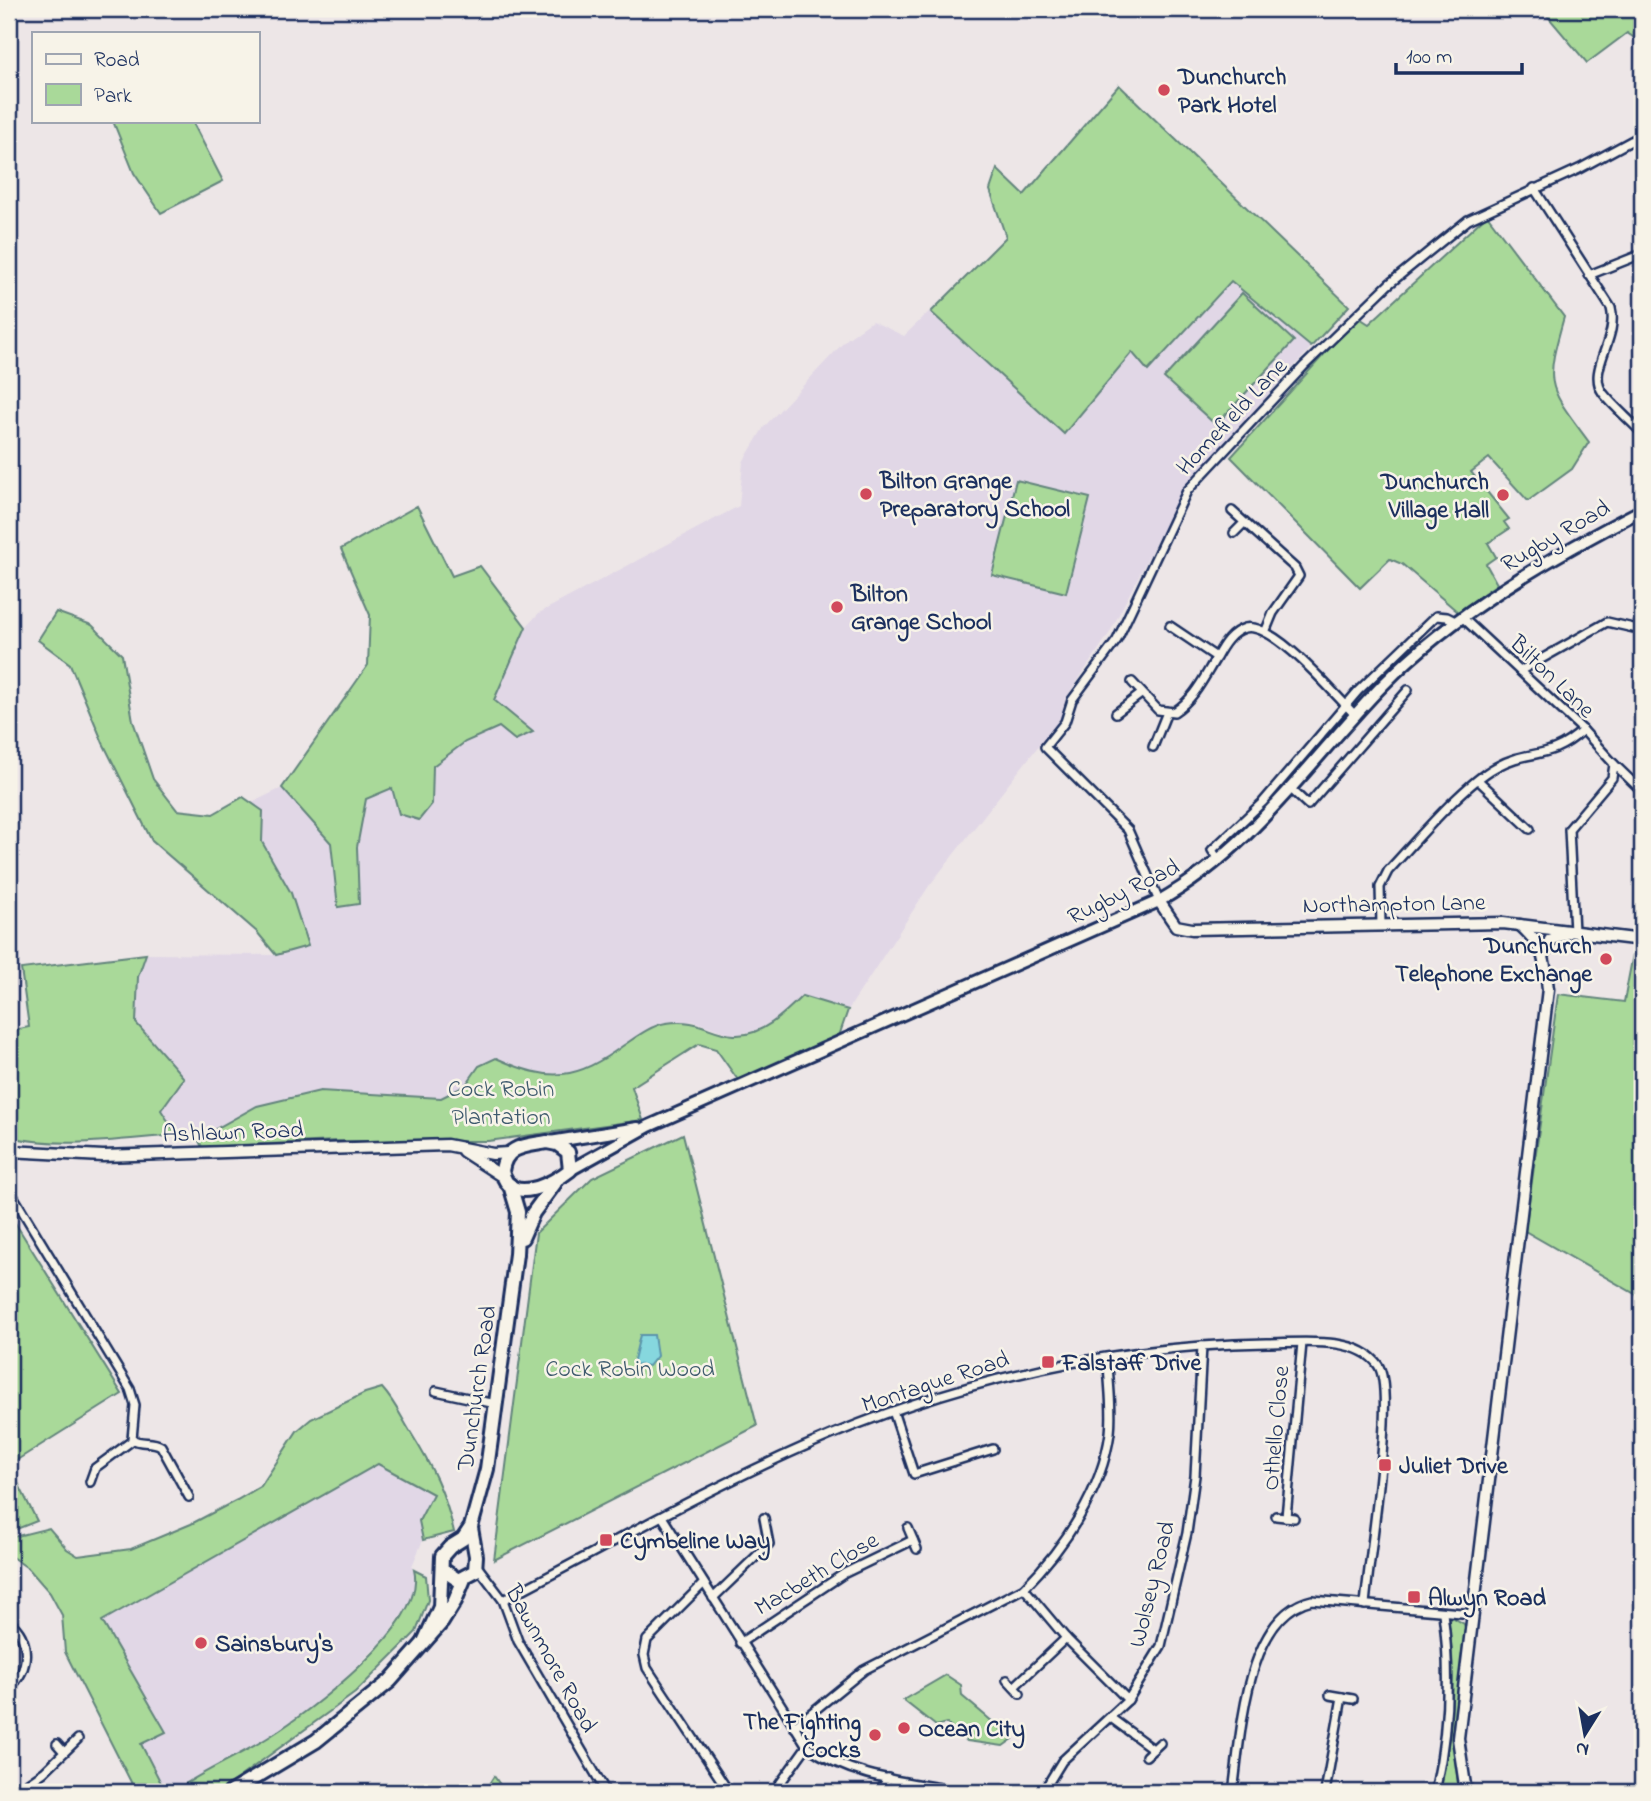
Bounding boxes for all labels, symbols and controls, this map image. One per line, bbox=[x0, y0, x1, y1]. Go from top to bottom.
legend bbox=[32, 32, 259, 122]
scale bar bbox=[1396, 32, 1522, 76]
text: 100 m bbox=[1406, 43, 1452, 73]
text: Road bbox=[94, 46, 140, 76]
place label: Dunchurch Park Hotel bbox=[1177, 61, 1286, 124]
text: Park bbox=[94, 82, 133, 112]
marker: Dunchurch Park Hotel bbox=[1156, 82, 1172, 98]
street label: Homefield Lane bbox=[1169, 351, 1297, 484]
place label: Bilton Grange Preparatory School bbox=[879, 465, 1070, 529]
place label: Dunchurch Village Hall bbox=[1380, 466, 1489, 530]
marker: Bilton Grange Preparatory School bbox=[858, 486, 874, 502]
marker: Dunchurch Village Hall bbox=[1495, 487, 1511, 503]
street label: Rugby Road bbox=[1495, 492, 1618, 583]
place label: Bilton Grange School bbox=[850, 578, 992, 642]
marker: Bilton Grange School bbox=[829, 599, 845, 615]
street label: Bilton Lane bbox=[1500, 627, 1602, 728]
street label: Rugby Road bbox=[1062, 851, 1187, 936]
street label: Northampton Lane bbox=[1302, 886, 1486, 925]
place label: Dunchurch Telephone Exchange bbox=[1395, 930, 1593, 994]
marker: Dunchurch Telephone Exchange bbox=[1598, 951, 1614, 967]
park label: Cock Robin Plantation bbox=[448, 1073, 554, 1136]
street label: Ashlawn Road bbox=[162, 1114, 305, 1153]
street label: Dunchurch Road bbox=[449, 1303, 507, 1474]
street label: Montague Road bbox=[857, 1343, 1015, 1424]
place label: Falstaff Drive bbox=[1061, 1347, 1202, 1382]
park label: Cock Robin Wood bbox=[545, 1353, 715, 1388]
marker: Falstaff Drive bbox=[1040, 1354, 1056, 1370]
street label: Othello Close bbox=[1255, 1364, 1300, 1492]
place label: Juliet Drive bbox=[1399, 1450, 1509, 1485]
marker: Juliet Drive bbox=[1377, 1457, 1393, 1473]
street label: Wolsey Road bbox=[1121, 1517, 1187, 1652]
street label: Macbeth Close bbox=[748, 1524, 886, 1626]
place label: Cymbeline Way bbox=[620, 1525, 770, 1561]
marker: Cymbeline Way bbox=[598, 1532, 614, 1548]
street label: Bawnmore Road bbox=[494, 1578, 605, 1740]
place label: Alwyn Road bbox=[1428, 1582, 1546, 1618]
marker: Alwyn Road bbox=[1406, 1589, 1422, 1605]
place label: Sainsbury's bbox=[215, 1628, 334, 1664]
marker: Sainsbury's bbox=[193, 1635, 209, 1651]
north arrow bbox=[1550, 1700, 1620, 1770]
place label: The Fighting Cocks bbox=[743, 1706, 861, 1769]
place label: Ocean City bbox=[918, 1713, 1025, 1749]
marker: Ocean City bbox=[896, 1720, 912, 1736]
marker: The Fighting Cocks bbox=[867, 1727, 883, 1743]
text: N bbox=[1573, 1734, 1591, 1763]

